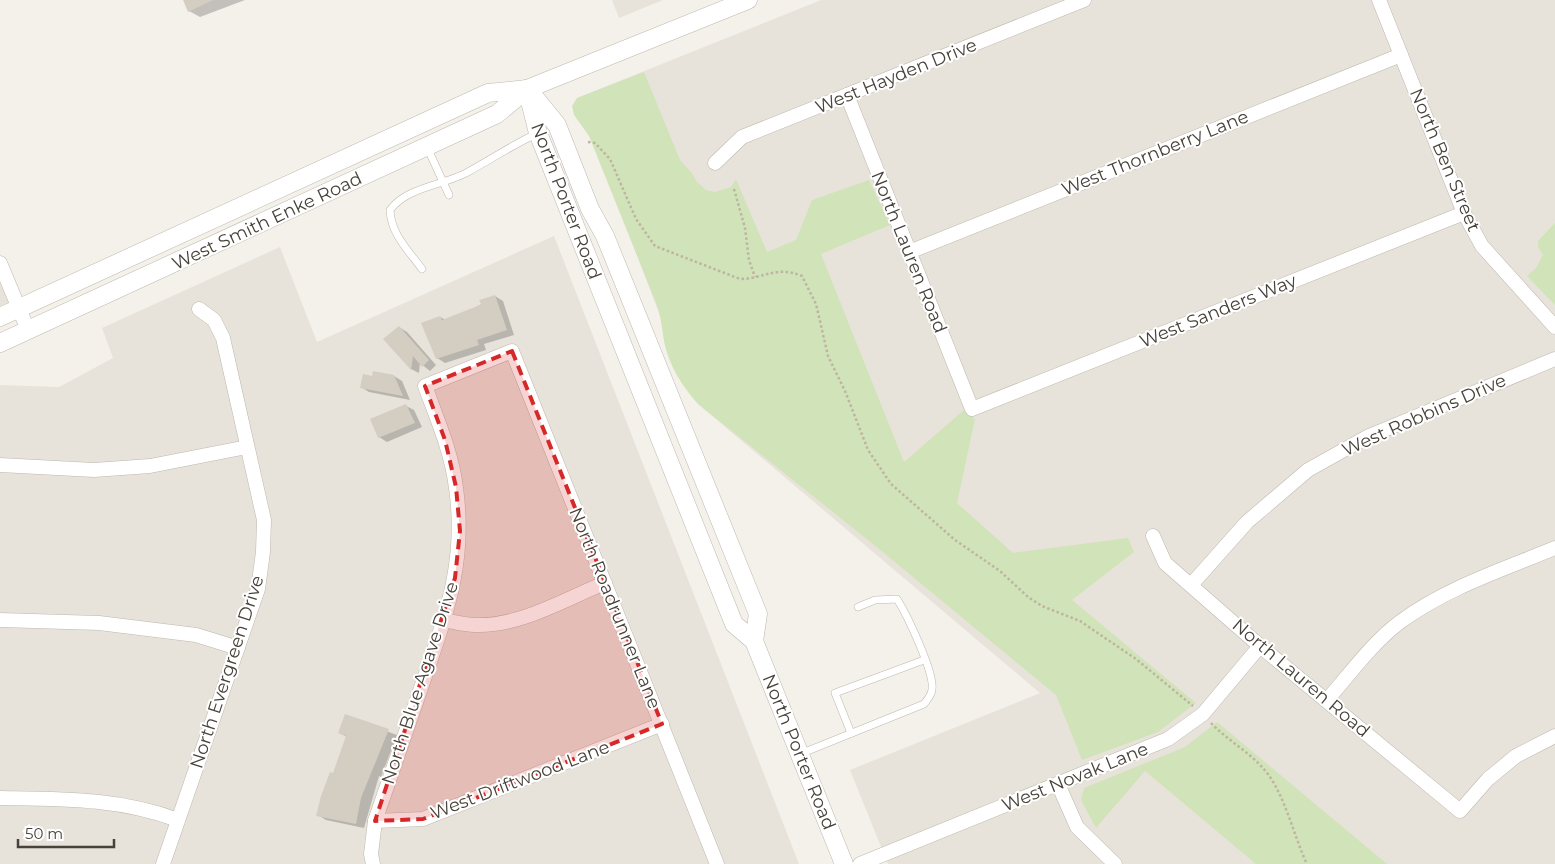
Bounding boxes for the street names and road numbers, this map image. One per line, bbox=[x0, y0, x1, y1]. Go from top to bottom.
street label: West Hayden Drive bbox=[812, 34, 980, 118]
street label: North Ben Street bbox=[1405, 85, 1485, 235]
street label: West Thornberry Lane bbox=[1058, 105, 1252, 201]
street label: North Porter Road bbox=[526, 120, 606, 282]
street label: West Smith Enke Road bbox=[169, 167, 365, 275]
street label: North Lauren Road bbox=[866, 168, 952, 336]
street label: West Sanders Way bbox=[1136, 269, 1300, 353]
street label: West Robbins Drive bbox=[1339, 369, 1509, 461]
street label: North Roadrunner Lane bbox=[564, 504, 666, 712]
street label: North Evergreen Drive bbox=[185, 572, 269, 771]
street label: North Blue Agave Drive bbox=[377, 579, 463, 787]
street label: North Lauren Road bbox=[1228, 614, 1374, 742]
street label: North Porter Road bbox=[758, 671, 840, 833]
street label: West Driftwood Lane bbox=[427, 736, 613, 824]
street label: West Novak Lane bbox=[999, 738, 1152, 816]

